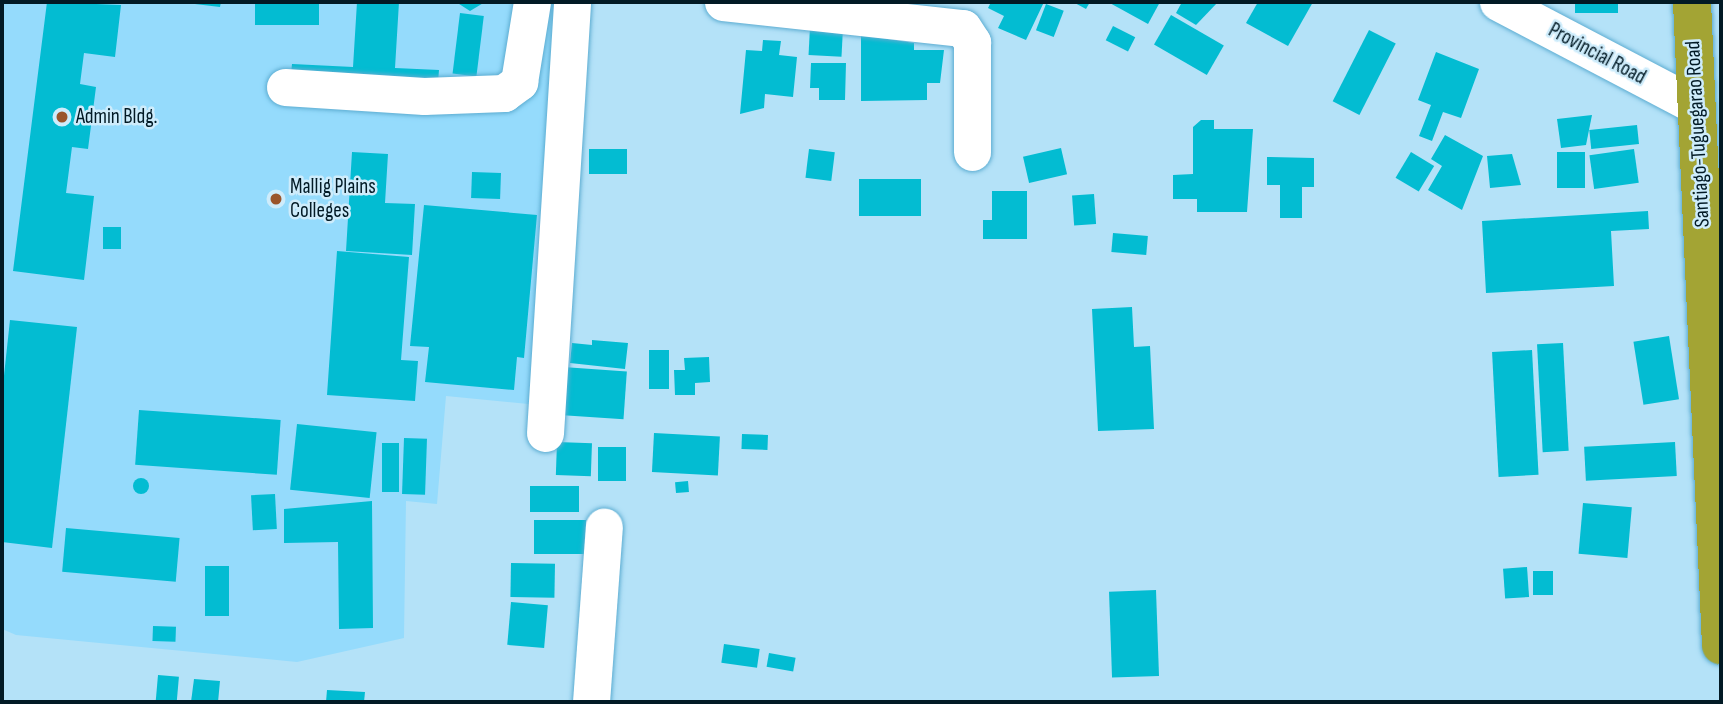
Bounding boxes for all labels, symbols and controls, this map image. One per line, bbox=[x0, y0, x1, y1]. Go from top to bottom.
street label: Provincial Road bbox=[1544, 18, 1650, 90]
street label: Santiago-Tuguegarao Road bbox=[1681, 40, 1715, 228]
place label: Admin Bldg. bbox=[76, 104, 158, 130]
marker: Admin Bldg. bbox=[54, 109, 70, 125]
place label: Mallig Plains Colleges bbox=[290, 174, 376, 224]
marker: Mallig Plains Colleges bbox=[268, 191, 284, 207]

